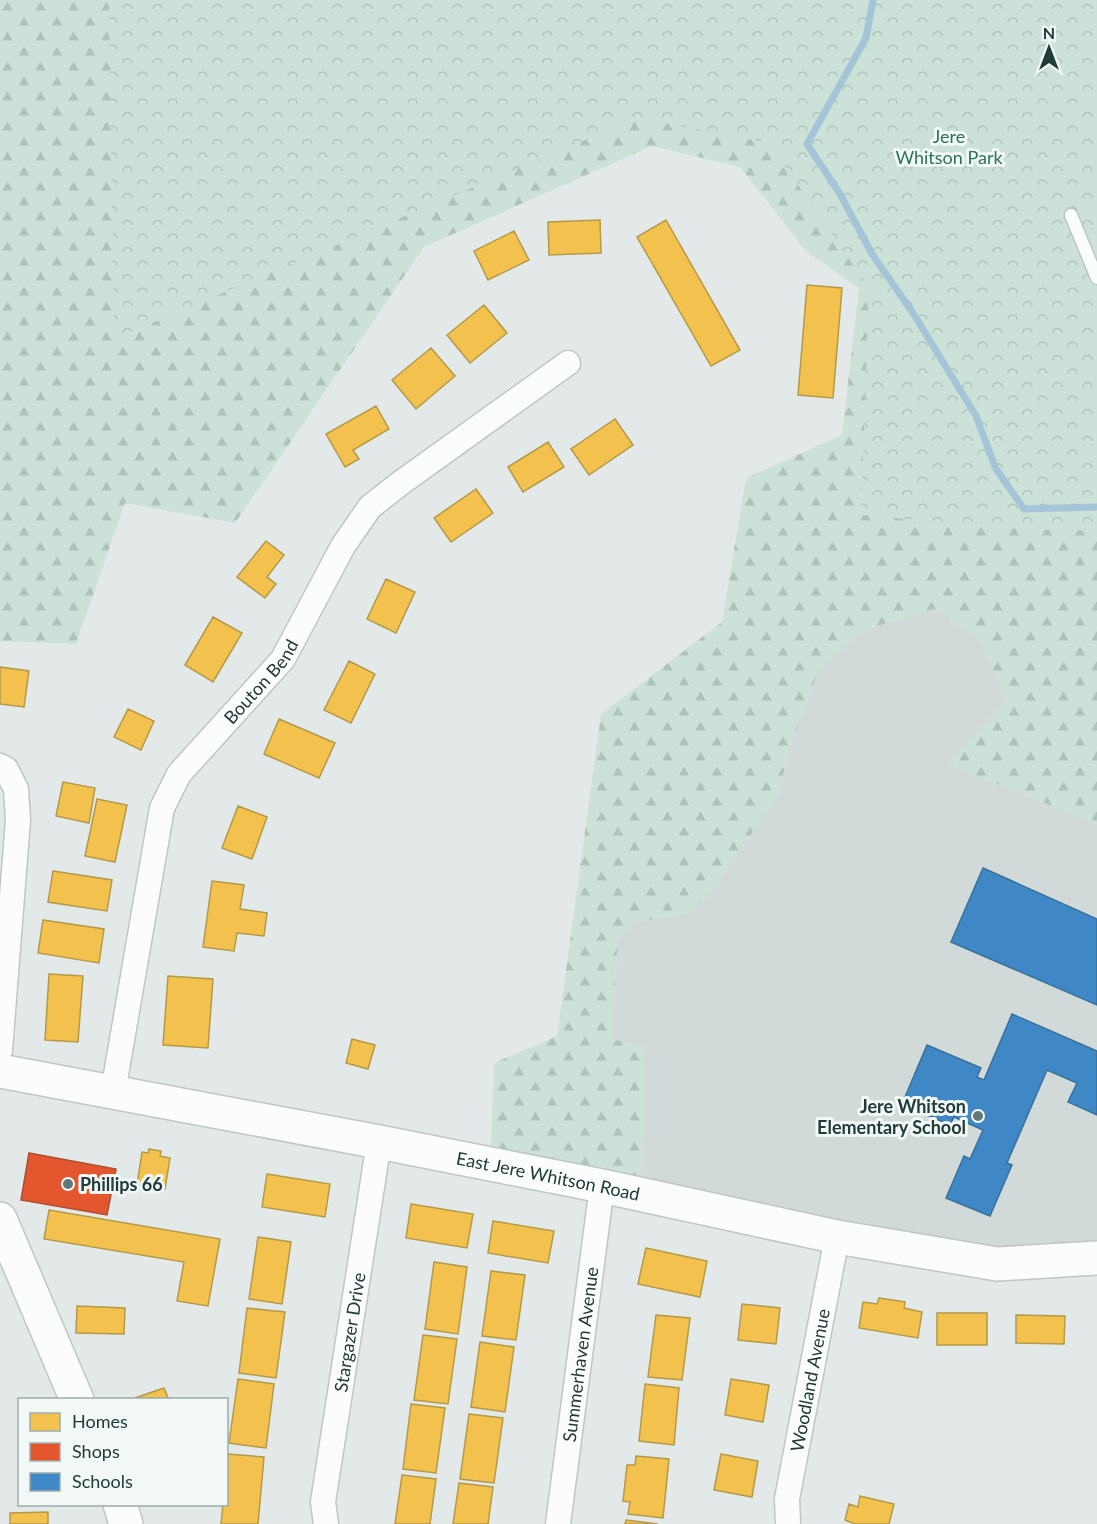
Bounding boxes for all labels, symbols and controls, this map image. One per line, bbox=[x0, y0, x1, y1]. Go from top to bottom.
north arrow bbox=[1019, 18, 1079, 78]
text: N bbox=[1043, 23, 1055, 42]
park label: Jere Whitson Park bbox=[895, 125, 1003, 168]
street label: Bouton Bend bbox=[219, 635, 302, 728]
place label: Jere Whitson Elementary School bbox=[817, 1095, 966, 1138]
marker: Jere Whitson Elementary School bbox=[971, 1109, 985, 1123]
street label: East Jere Whitson Road bbox=[455, 1147, 642, 1205]
place label: Phillips 66 bbox=[80, 1173, 163, 1195]
marker: Phillips 66 bbox=[61, 1177, 75, 1191]
street label: Summerhaven Avenue bbox=[558, 1266, 602, 1443]
street label: Stargazer Drive bbox=[329, 1271, 370, 1394]
street label: Woodland Avenue bbox=[785, 1307, 834, 1454]
legend bbox=[18, 1398, 228, 1506]
text: Homes bbox=[72, 1410, 128, 1432]
text: Shops bbox=[72, 1440, 120, 1462]
text: Schools bbox=[72, 1470, 133, 1492]

